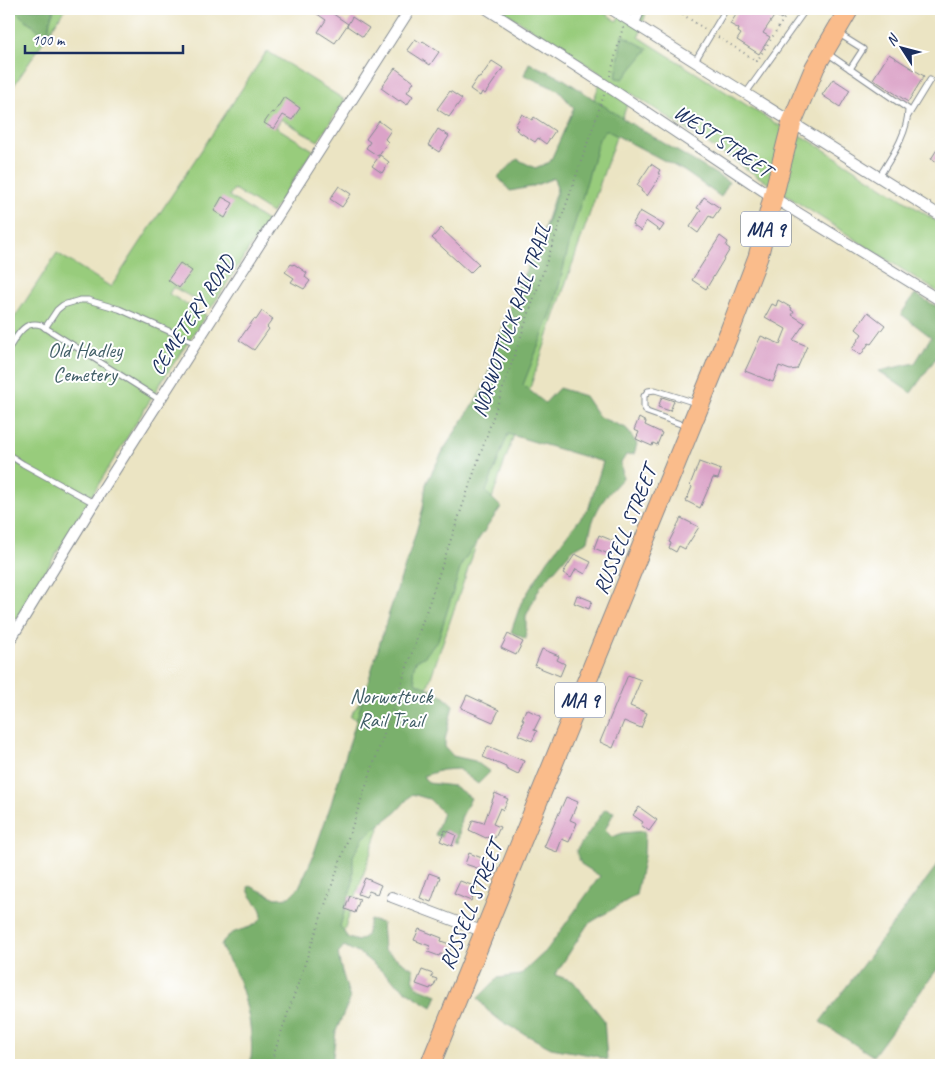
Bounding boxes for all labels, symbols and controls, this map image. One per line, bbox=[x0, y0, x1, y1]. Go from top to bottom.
scale bar bbox=[25, 22, 182, 54]
north arrow bbox=[878, 22, 928, 72]
text: N bbox=[882, 30, 903, 49]
text: 100 m bbox=[32, 31, 66, 50]
street label: WEST STREET bbox=[669, 99, 780, 186]
road number: MA 9 bbox=[741, 212, 791, 246]
street label: NORWOTTUCK RAIL TRAIL bbox=[466, 219, 557, 420]
street label: CEMETERY ROAD bbox=[144, 249, 241, 380]
park label: Old Hadley Cemetery bbox=[48, 337, 124, 387]
street label: RUSSELL STREET bbox=[587, 457, 665, 598]
road number: MA 9 bbox=[555, 682, 605, 718]
park label: Norwottuck Rail Trail bbox=[350, 683, 434, 733]
street label: RUSSELL STREET bbox=[433, 832, 511, 973]

